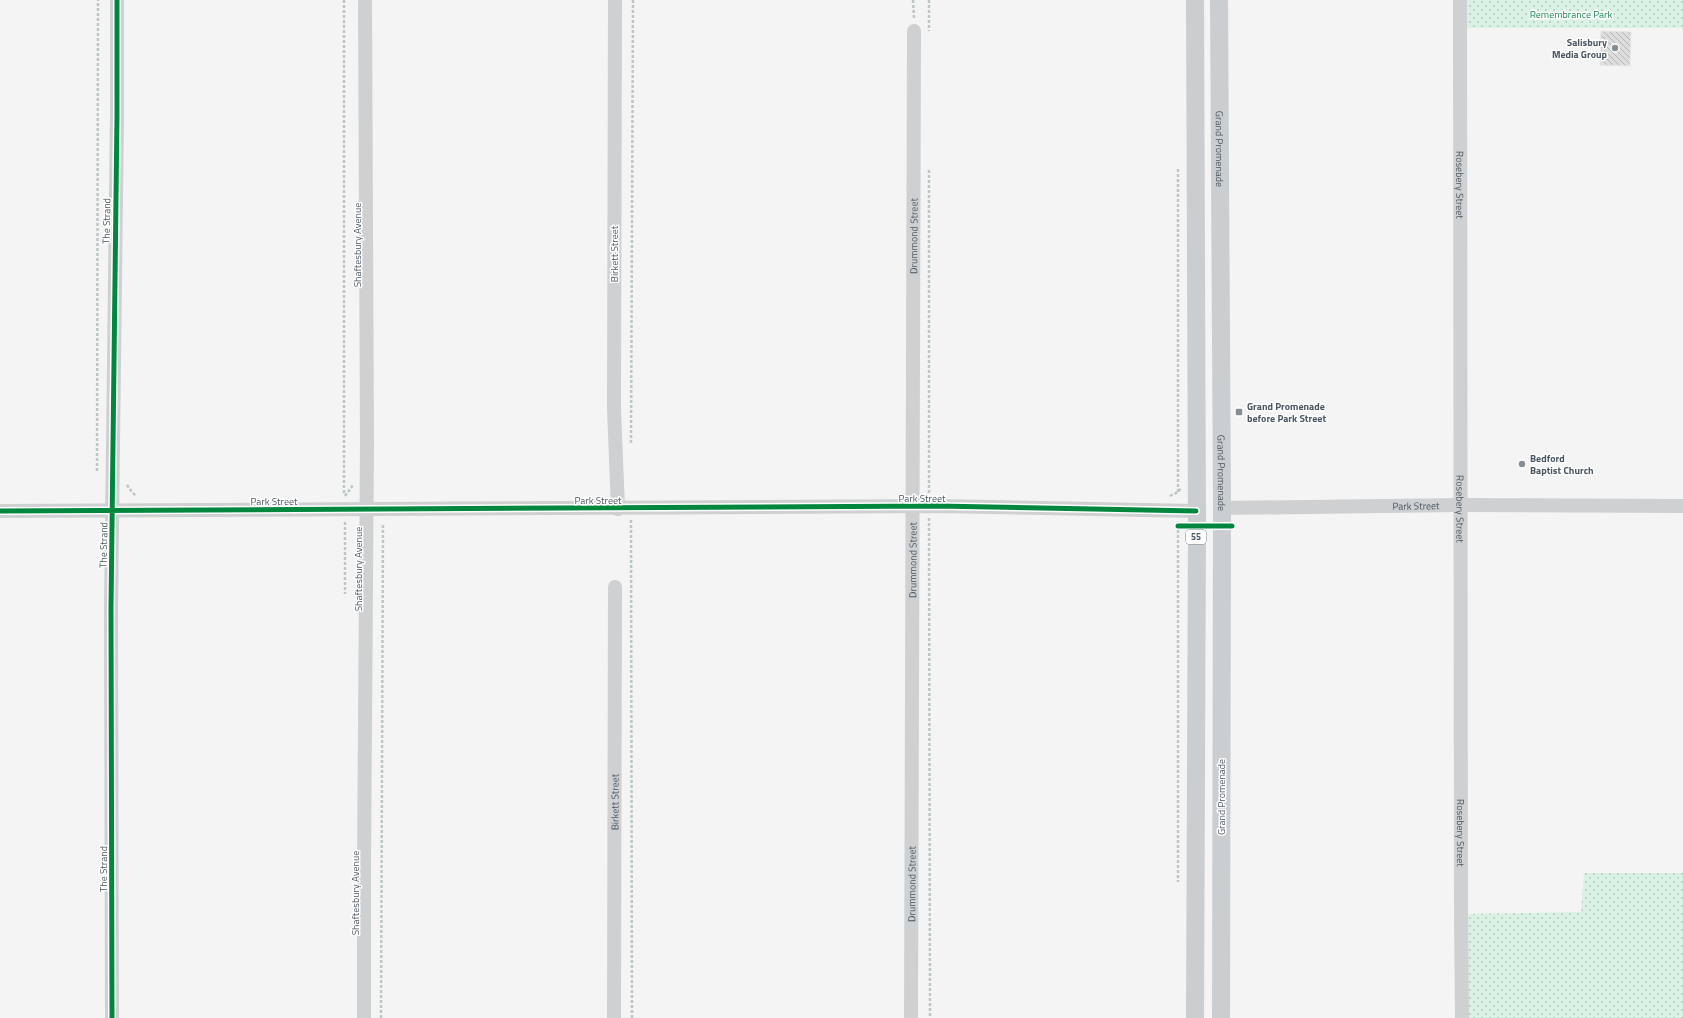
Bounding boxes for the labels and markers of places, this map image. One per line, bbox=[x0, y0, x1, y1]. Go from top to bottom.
place label: Salisbury Media Group bbox=[1552, 35, 1608, 62]
marker: Salisbury Media Group bbox=[1610, 43, 1620, 53]
place label: Grand Promenade before Park Street bbox=[1247, 399, 1326, 426]
marker: Grand Promenade before Park Street bbox=[1234, 407, 1244, 417]
place label: Bedford Baptist Church bbox=[1530, 451, 1594, 478]
marker: Bedford Baptist Church bbox=[1517, 459, 1527, 469]

